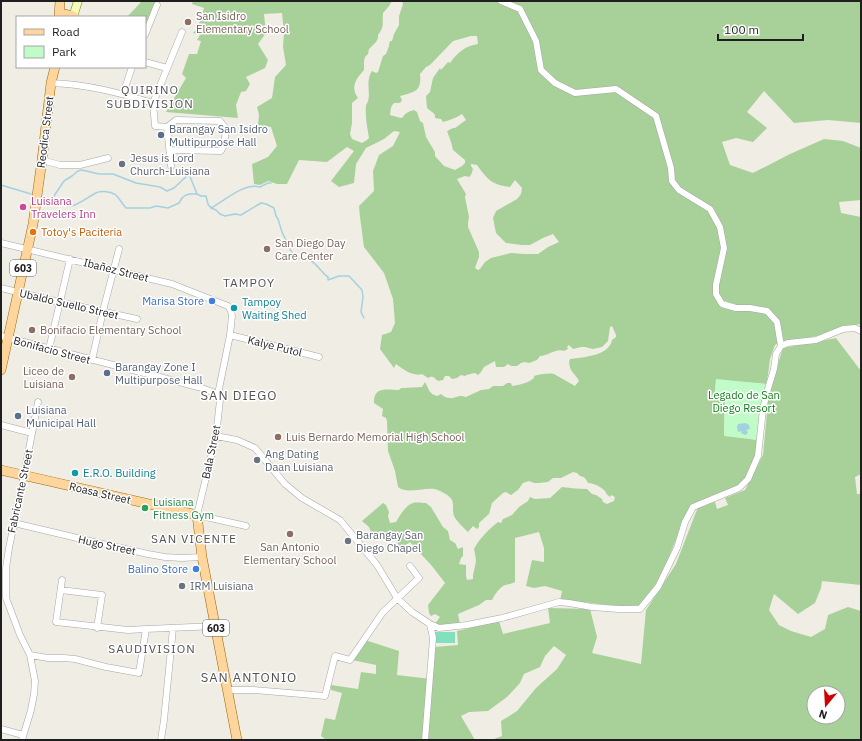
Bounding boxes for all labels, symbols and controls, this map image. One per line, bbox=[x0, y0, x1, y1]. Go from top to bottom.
place label: San Isidro Elementary School bbox=[196, 9, 289, 36]
legend bbox=[16, 16, 146, 68]
scale bar bbox=[718, 16, 803, 42]
marker: San Isidro Elementary School bbox=[183, 17, 193, 27]
text: 100 m bbox=[724, 22, 759, 37]
text: Road bbox=[52, 24, 80, 39]
text: Park bbox=[52, 44, 77, 59]
district label: QUIRINO SUBDIVISION bbox=[106, 82, 194, 111]
street label: Reodica Street bbox=[34, 95, 56, 169]
place label: Barangay San Isidro Multipurpose Hall bbox=[169, 122, 268, 149]
marker: Barangay San Isidro Multipurpose Hall bbox=[156, 130, 166, 140]
place label: Jesus is Lord Church-Luisiana bbox=[130, 151, 210, 178]
marker: Jesus is Lord Church-Luisiana bbox=[117, 159, 127, 169]
place label: Luisiana Travelers Inn bbox=[31, 194, 96, 221]
marker: Luisiana Travelers Inn bbox=[18, 202, 28, 212]
place label: Totoy's Paciteria bbox=[41, 225, 122, 239]
marker: Totoy's Paciteria bbox=[28, 227, 38, 237]
place label: San Diego Day Care Center bbox=[275, 236, 346, 263]
marker: San Diego Day Care Center bbox=[262, 244, 272, 254]
street label: Ibañez Street bbox=[82, 255, 150, 285]
road number: 603 bbox=[10, 260, 36, 276]
district label: TAMPOY bbox=[223, 275, 275, 290]
street label: Ubaldo Suello Street bbox=[18, 286, 120, 322]
place label: Marisa Store bbox=[142, 294, 204, 308]
place label: Tampoy Waiting Shed bbox=[242, 295, 307, 322]
marker: Marisa Store bbox=[207, 296, 217, 306]
marker: Tampoy Waiting Shed bbox=[229, 303, 239, 313]
place label: Bonifacio Elementary School bbox=[40, 323, 182, 337]
marker: Bonifacio Elementary School bbox=[27, 325, 37, 335]
street label: Kalye Putol bbox=[246, 332, 304, 360]
street label: Bonifacio Street bbox=[12, 333, 92, 367]
place label: Barangay Zone I Multipurpose Hall bbox=[115, 360, 203, 387]
place label: Liceo de Luisiana bbox=[23, 364, 64, 391]
marker: Barangay Zone I Multipurpose Hall bbox=[102, 368, 112, 378]
marker: Liceo de Luisiana bbox=[67, 372, 77, 382]
district label: SAN DIEGO bbox=[201, 387, 277, 404]
park label: Legado de San Diego Resort bbox=[708, 388, 780, 415]
place label: Luisiana Municipal Hall bbox=[26, 403, 96, 430]
marker: Luisiana Municipal Hall bbox=[13, 411, 23, 421]
street label: Bala Street bbox=[198, 424, 224, 480]
place label: Luis Bernardo Memorial High School bbox=[286, 430, 465, 444]
marker: Luis Bernardo Memorial High School bbox=[273, 432, 283, 442]
place label: Ang Dating Daan Luisiana bbox=[265, 447, 334, 474]
street label: Fabricante Street bbox=[4, 448, 36, 534]
marker: Ang Dating Daan Luisiana bbox=[252, 455, 262, 465]
place label: E.R.O. Building bbox=[83, 466, 156, 480]
marker: E.R.O. Building bbox=[70, 468, 80, 478]
street label: Roasa Street bbox=[68, 479, 132, 507]
place label: Luisiana Fitness Gym bbox=[153, 495, 214, 522]
marker: Luisiana Fitness Gym bbox=[140, 503, 150, 513]
place label: Barangay San Diego Chapel bbox=[356, 528, 423, 555]
marker: San Antonio Elementary School bbox=[285, 529, 295, 539]
district label: SAN VICENTE bbox=[151, 531, 237, 546]
street label: Hugo Street bbox=[77, 532, 137, 558]
marker: Barangay San Diego Chapel bbox=[343, 536, 353, 546]
place label: San Antonio Elementary School bbox=[244, 540, 336, 567]
place label: Balino Store bbox=[128, 562, 188, 576]
marker: Balino Store bbox=[191, 564, 201, 574]
place label: IRM Luisiana bbox=[190, 579, 254, 593]
marker: IRM Luisiana bbox=[177, 581, 187, 591]
road number: 603 bbox=[203, 620, 229, 636]
district label: SAUDIVISION bbox=[108, 641, 196, 656]
district label: SAN ANTONIO bbox=[201, 669, 297, 686]
north arrow bbox=[806, 685, 846, 725]
text: N bbox=[817, 707, 829, 722]

